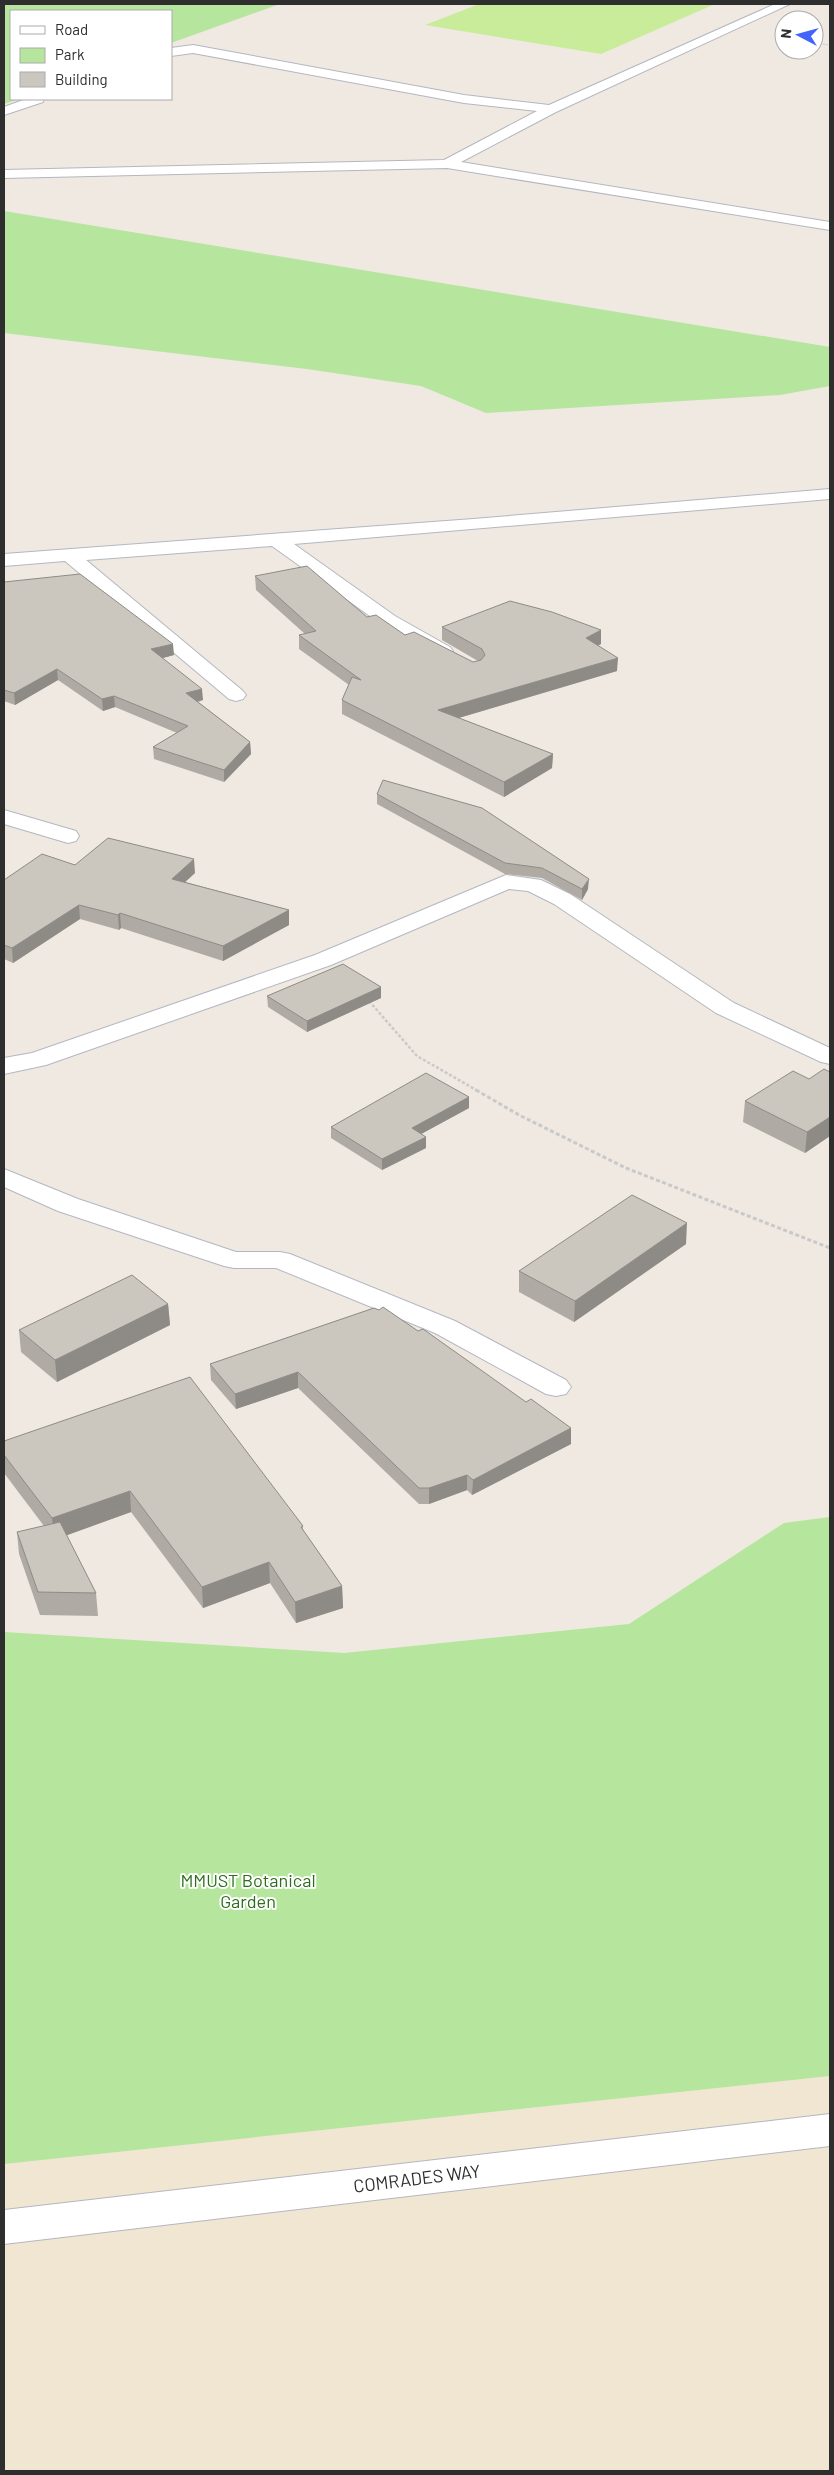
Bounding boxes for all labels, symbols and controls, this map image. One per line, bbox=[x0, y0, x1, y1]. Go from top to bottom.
legend bbox=[10, 10, 172, 100]
north arrow bbox=[774, 10, 824, 60]
text: Road bbox=[55, 20, 88, 38]
text: N bbox=[777, 28, 795, 39]
text: Park bbox=[55, 45, 85, 63]
text: Building bbox=[55, 70, 108, 88]
park label: MMUST Botanical Garden bbox=[180, 1869, 316, 1912]
street label: COMRADES WAY bbox=[352, 2159, 482, 2197]

